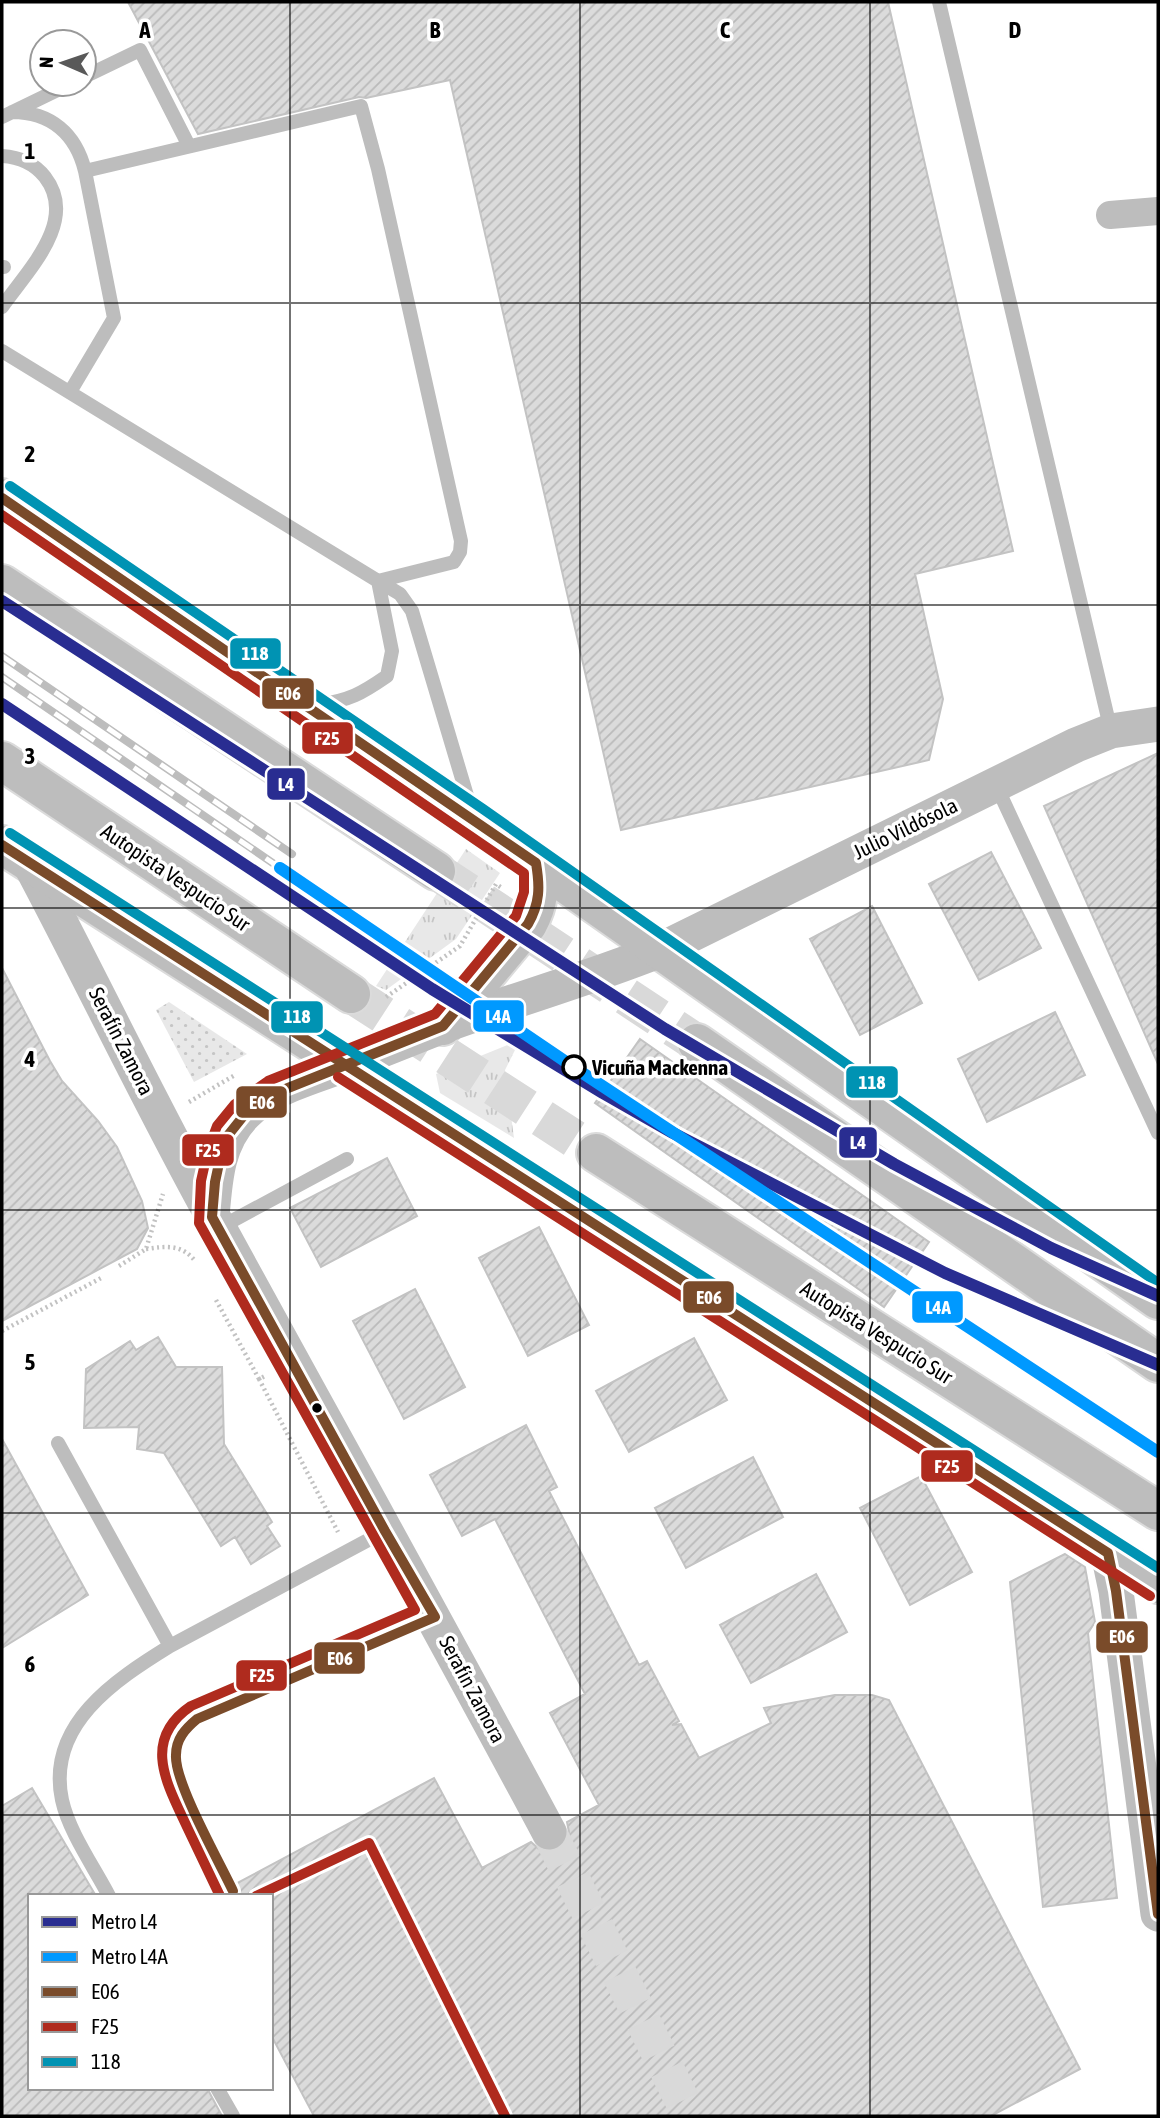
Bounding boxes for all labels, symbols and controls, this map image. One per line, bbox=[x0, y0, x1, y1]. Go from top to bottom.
text: A bbox=[138, 17, 151, 43]
text: B bbox=[430, 17, 441, 43]
text: C bbox=[720, 17, 731, 43]
text: D bbox=[1009, 17, 1022, 43]
north arrow bbox=[28, 28, 98, 98]
text: N bbox=[35, 56, 57, 68]
text: 1 bbox=[25, 138, 36, 164]
text: 2 bbox=[25, 441, 35, 467]
line badge: 118 bbox=[229, 637, 282, 670]
text: 118 bbox=[242, 642, 268, 664]
line badge: E06 bbox=[261, 677, 315, 710]
text: E06 bbox=[275, 682, 301, 704]
line badge: F25 bbox=[301, 721, 354, 755]
text: F25 bbox=[314, 727, 340, 749]
text: 3 bbox=[25, 743, 35, 769]
line badge: L4 bbox=[266, 767, 306, 801]
text: L4 bbox=[278, 773, 294, 795]
street label: Julio Vildósola bbox=[849, 792, 961, 864]
street label: Autopista Vespucio Sur bbox=[97, 818, 256, 936]
street label: Serafín Zamora bbox=[85, 983, 159, 1099]
line badge: L4A bbox=[472, 999, 525, 1033]
line badge: 118 bbox=[270, 1000, 324, 1034]
text: 118 bbox=[284, 1005, 310, 1027]
text: L4A bbox=[485, 1005, 511, 1027]
text: 4 bbox=[24, 1046, 36, 1072]
marker: Vicuña Mackenna bbox=[562, 1055, 586, 1079]
place label: Vicuña Mackenna bbox=[591, 1055, 728, 1079]
line badge: 118 bbox=[845, 1065, 899, 1099]
text: 118 bbox=[859, 1071, 885, 1093]
line badge: E06 bbox=[235, 1085, 288, 1119]
text: E06 bbox=[249, 1091, 275, 1113]
line badge: L4 bbox=[838, 1126, 878, 1159]
text: L4 bbox=[850, 1131, 866, 1153]
line badge: F25 bbox=[181, 1133, 235, 1167]
text: F25 bbox=[195, 1139, 221, 1161]
street label: Autopista Vespucio Sur bbox=[797, 1276, 958, 1389]
line badge: E06 bbox=[682, 1280, 735, 1314]
text: E06 bbox=[696, 1286, 722, 1308]
line badge: L4A bbox=[911, 1290, 964, 1324]
text: L4A bbox=[925, 1296, 951, 1318]
text: 5 bbox=[25, 1349, 36, 1375]
unlabelled marker bbox=[310, 1401, 324, 1415]
line badge: F25 bbox=[920, 1449, 974, 1483]
text: F25 bbox=[934, 1455, 960, 1477]
line badge: E06 bbox=[1095, 1620, 1149, 1654]
text: E06 bbox=[1109, 1625, 1135, 1647]
street label: Serafín Zamora bbox=[435, 1632, 511, 1746]
line badge: E06 bbox=[313, 1641, 366, 1675]
text: E06 bbox=[327, 1647, 353, 1669]
text: 6 bbox=[25, 1651, 36, 1677]
line badge: F25 bbox=[235, 1659, 288, 1692]
text: F25 bbox=[249, 1664, 275, 1686]
legend bbox=[28, 1894, 273, 2090]
text: Metro L4 bbox=[91, 1909, 158, 1933]
text: Metro L4A bbox=[91, 1944, 169, 1968]
text: E06 bbox=[91, 1979, 120, 2003]
text: F25 bbox=[91, 2014, 119, 2038]
text: 118 bbox=[91, 2049, 121, 2073]

